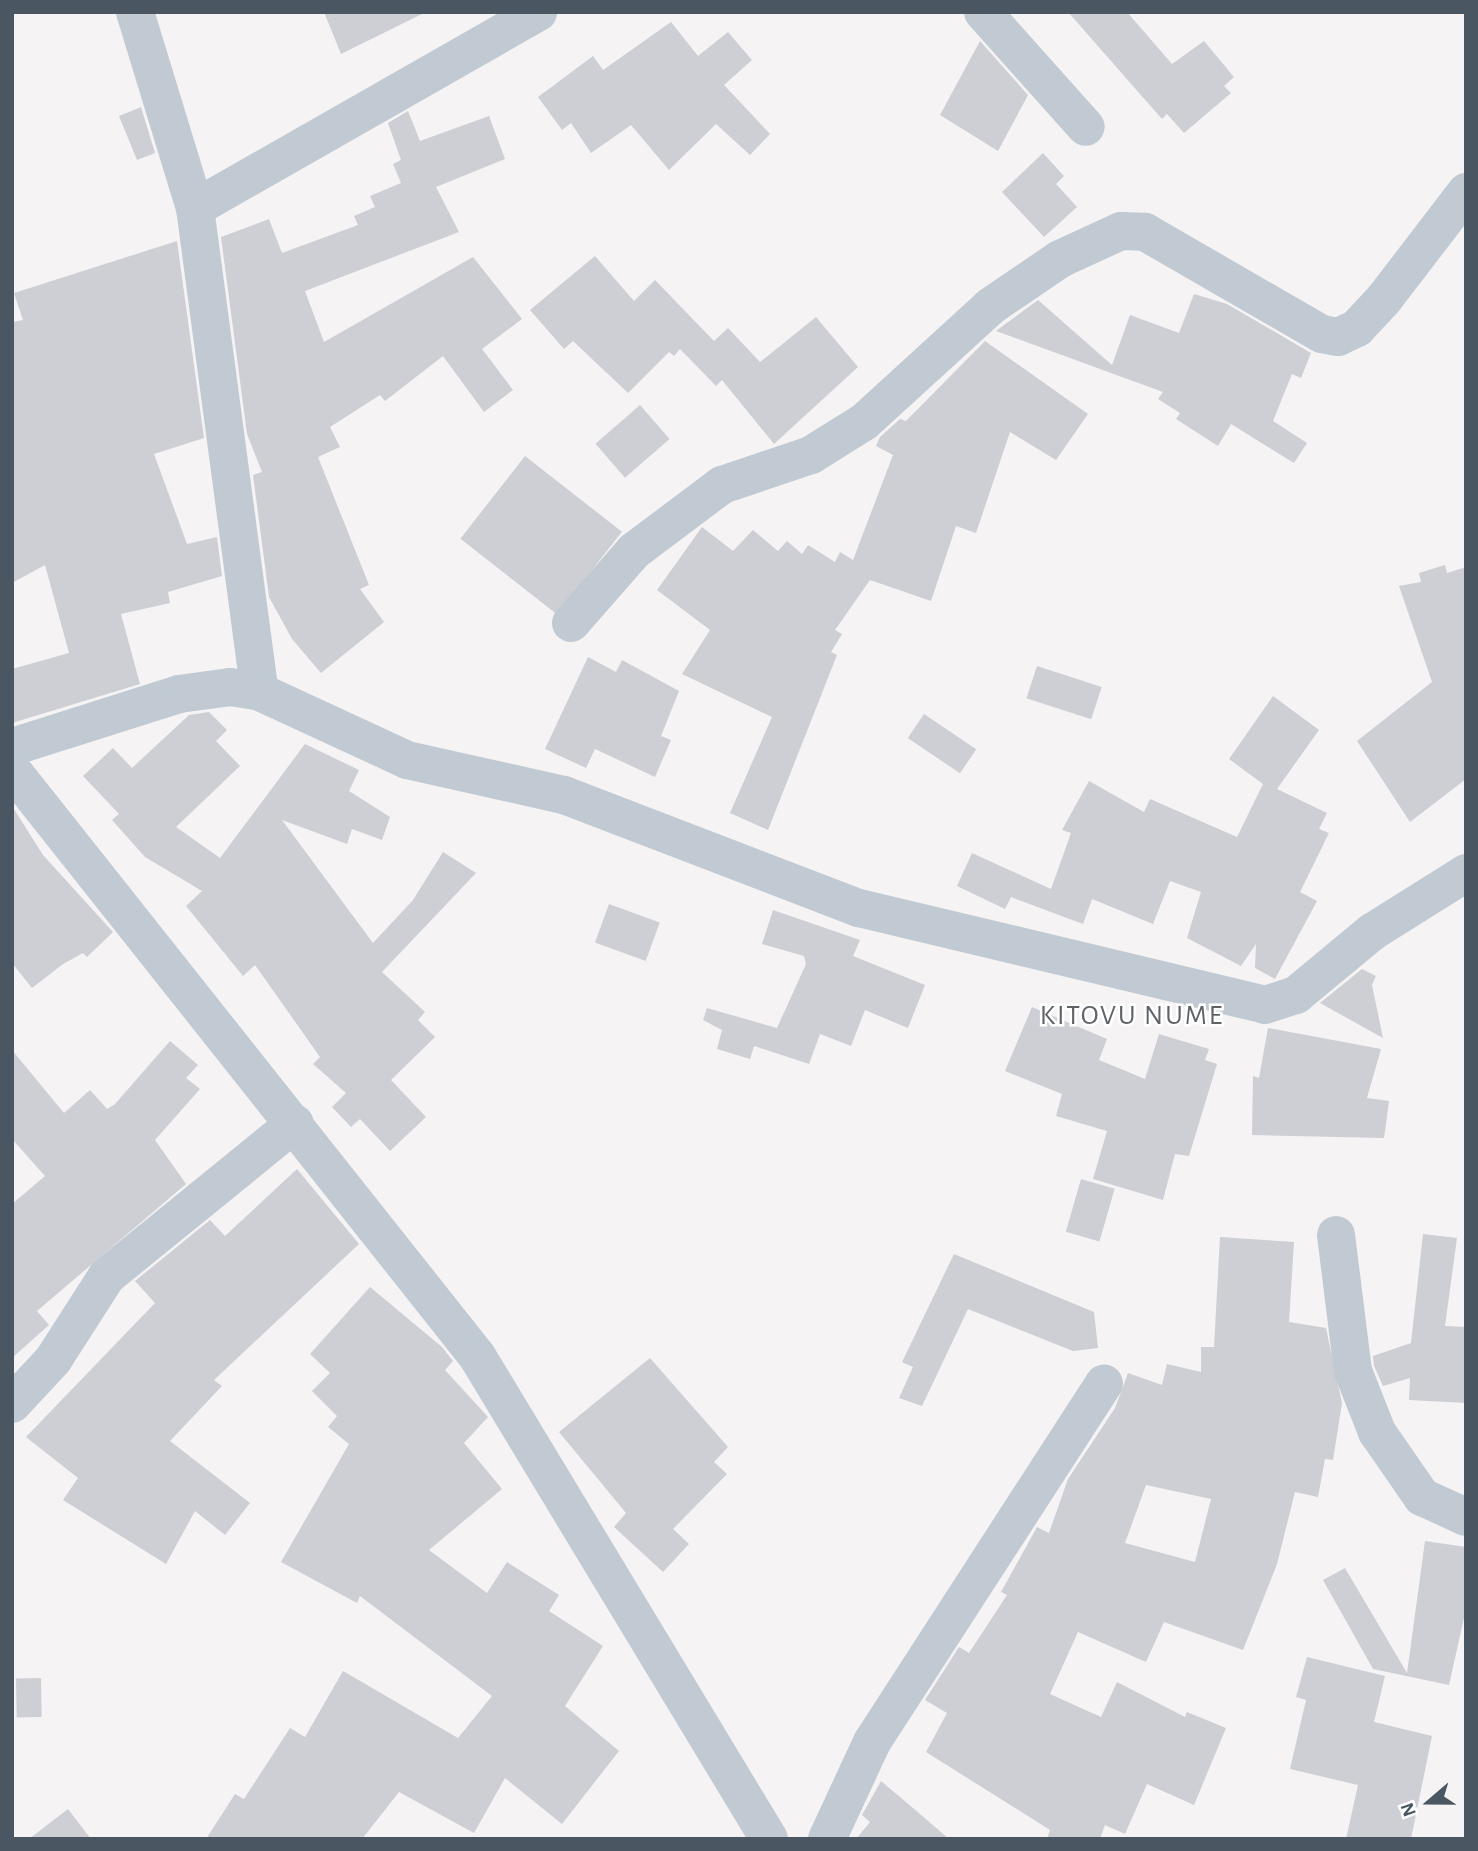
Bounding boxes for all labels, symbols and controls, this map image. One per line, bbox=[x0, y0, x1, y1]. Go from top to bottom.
district label: KITOVU NUME bbox=[1041, 999, 1223, 1033]
north arrow bbox=[1394, 1767, 1464, 1837]
text: N bbox=[1398, 1800, 1420, 1819]

